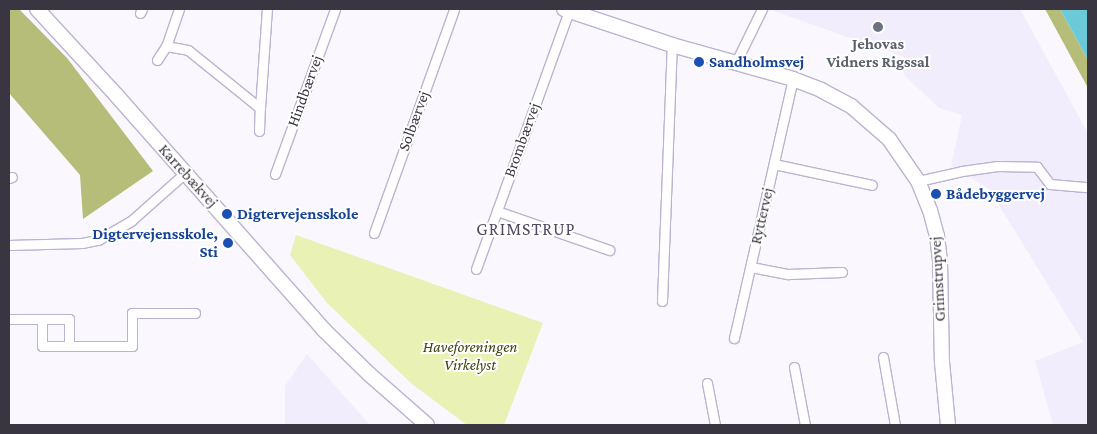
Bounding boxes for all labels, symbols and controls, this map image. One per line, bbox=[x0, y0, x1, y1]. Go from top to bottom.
marker: Jehovas Vidners Rigssal bbox=[872, 21, 884, 33]
place label: Jehovas Vidners Rigssal bbox=[827, 34, 929, 72]
place label: Sandholmsvej bbox=[709, 52, 804, 72]
street label: Hindbærvej bbox=[283, 53, 327, 129]
marker: Sandholmsvej bbox=[693, 56, 705, 68]
street label: Solbærvej bbox=[394, 88, 434, 154]
street label: Brombærvej bbox=[500, 100, 544, 180]
street label: Karrebækvej bbox=[154, 140, 222, 212]
place label: Bådebyggervej bbox=[946, 184, 1045, 204]
street label: Ryttervej bbox=[746, 186, 778, 246]
marker: Bådebyggervej bbox=[930, 188, 942, 200]
place label: Digtervejensskole bbox=[237, 204, 358, 224]
marker: Digtervejensskole bbox=[221, 208, 233, 220]
district label: GRIMSTRUP bbox=[475, 218, 577, 240]
place label: Digtervejensskole, Sti bbox=[92, 224, 218, 262]
street label: Grimstrupvej bbox=[926, 236, 950, 322]
marker: Digtervejensskole, Sti bbox=[222, 237, 234, 249]
park label: Haveforeningen Virkelyst bbox=[423, 337, 517, 375]

